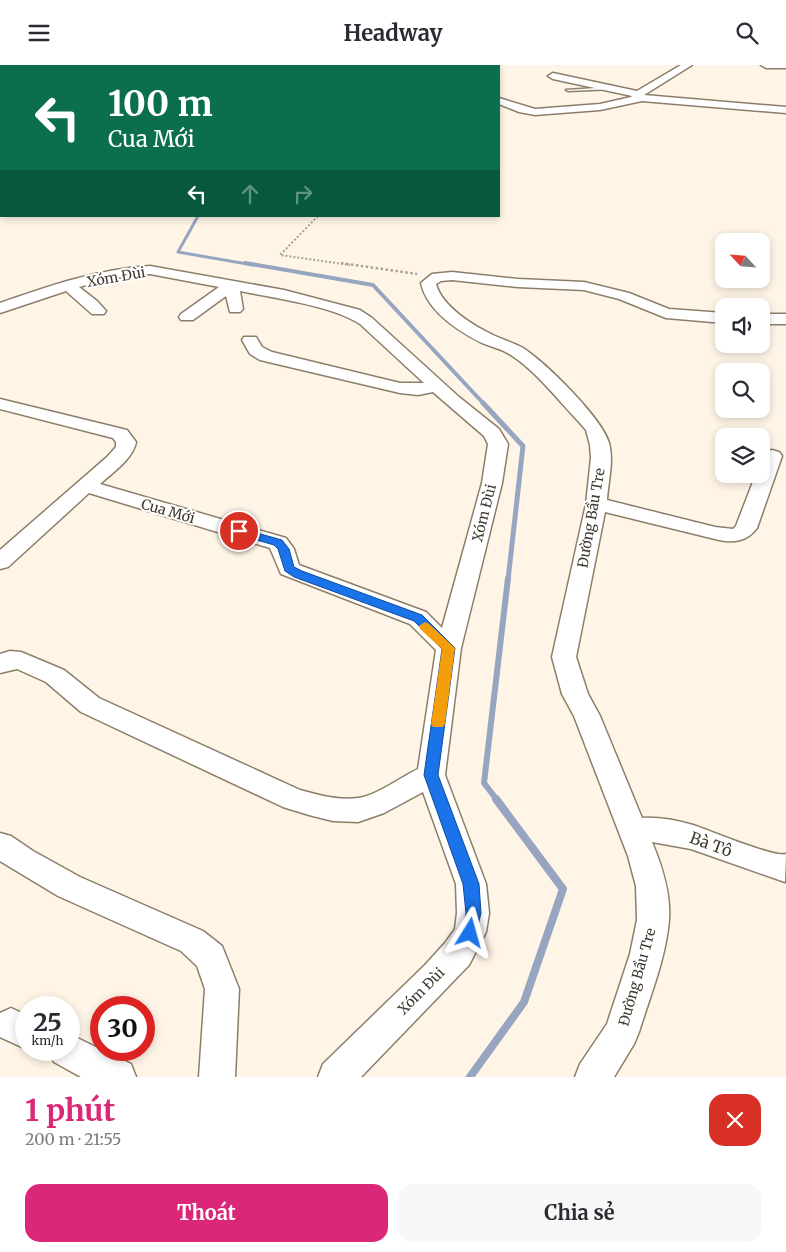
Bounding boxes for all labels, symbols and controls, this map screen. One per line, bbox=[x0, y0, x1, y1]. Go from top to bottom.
icon: menu bbox=[25, 19, 53, 47]
text: Headway bbox=[343, 19, 443, 47]
icon: search bbox=[733, 19, 761, 47]
text: 100 m bbox=[108, 82, 213, 126]
icon: left bbox=[25, 85, 90, 150]
text: Cua Mới bbox=[108, 125, 195, 153]
icon: left bbox=[183, 180, 211, 208]
icon: ahead bbox=[236, 180, 264, 208]
icon: right bbox=[289, 180, 317, 208]
north arrow bbox=[715, 233, 770, 287]
map controls bbox=[715, 233, 770, 483]
street label: Xóm Đùi bbox=[85, 263, 147, 291]
button: sound bbox=[715, 298, 770, 353]
button: search bbox=[715, 363, 770, 418]
button: layers bbox=[715, 428, 770, 483]
street label: Đường Bầu Tre bbox=[573, 467, 609, 569]
street label: Xóm Đùi bbox=[468, 482, 500, 544]
street label: Cua Mới bbox=[139, 495, 197, 527]
pin bbox=[218, 510, 260, 552]
icon: arrive bbox=[225, 517, 253, 545]
street label: Bà Tô bbox=[687, 827, 735, 861]
position arrow bbox=[443, 906, 495, 958]
street label: Đường Bầu Tre bbox=[614, 926, 660, 1028]
street label: Xóm Đùi bbox=[394, 963, 449, 1018]
speed limit sign: 30 bbox=[90, 996, 155, 1061]
text: 25 bbox=[33, 1006, 62, 1038]
text: km/h bbox=[32, 1033, 63, 1048]
text: 1 phút bbox=[25, 1091, 115, 1129]
button: close bbox=[709, 1094, 761, 1146]
text: 200 m · 21:55 bbox=[25, 1129, 121, 1149]
button: Thoát bbox=[25, 1184, 388, 1242]
button: Chia sẻ bbox=[398, 1184, 761, 1242]

